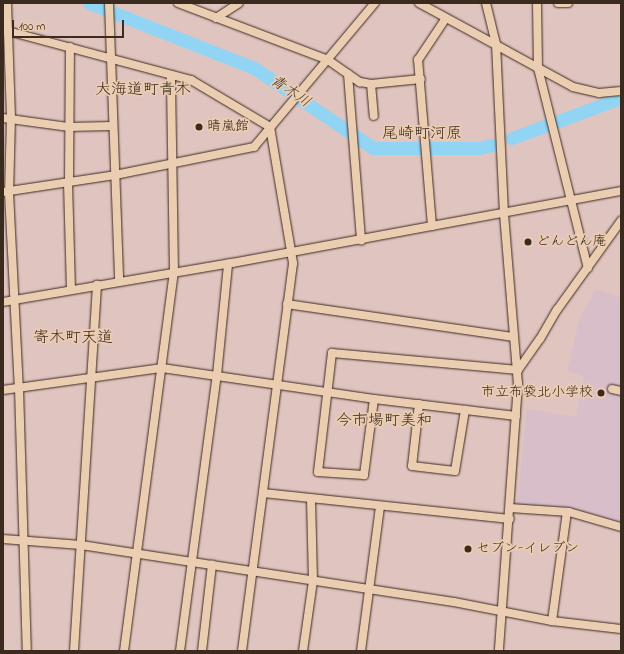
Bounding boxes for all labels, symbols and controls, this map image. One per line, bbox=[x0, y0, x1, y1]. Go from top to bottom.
scale bar bbox=[14, 12, 126, 38]
text: 100 m bbox=[19, 18, 46, 36]
water label: 青木川 bbox=[266, 72, 314, 112]
district label: 大海道町青木 bbox=[95, 80, 191, 100]
place label: 晴嵐館 bbox=[207, 119, 249, 135]
marker: 晴嵐館 bbox=[194, 122, 204, 132]
district label: 尾崎町河原 bbox=[382, 124, 462, 144]
place label: どんどん庵 bbox=[536, 234, 606, 250]
marker: どんどん庵 bbox=[523, 237, 533, 247]
district label: 寄木町天道 bbox=[33, 328, 113, 348]
place label: 市立布袋北小学校 bbox=[481, 385, 593, 401]
marker: 市立布袋北小学校 bbox=[596, 388, 606, 398]
district label: 今市場町美和 bbox=[336, 411, 432, 431]
place label: セブン-イレブン bbox=[476, 541, 579, 557]
marker: セブン-イレブン bbox=[463, 544, 473, 554]

